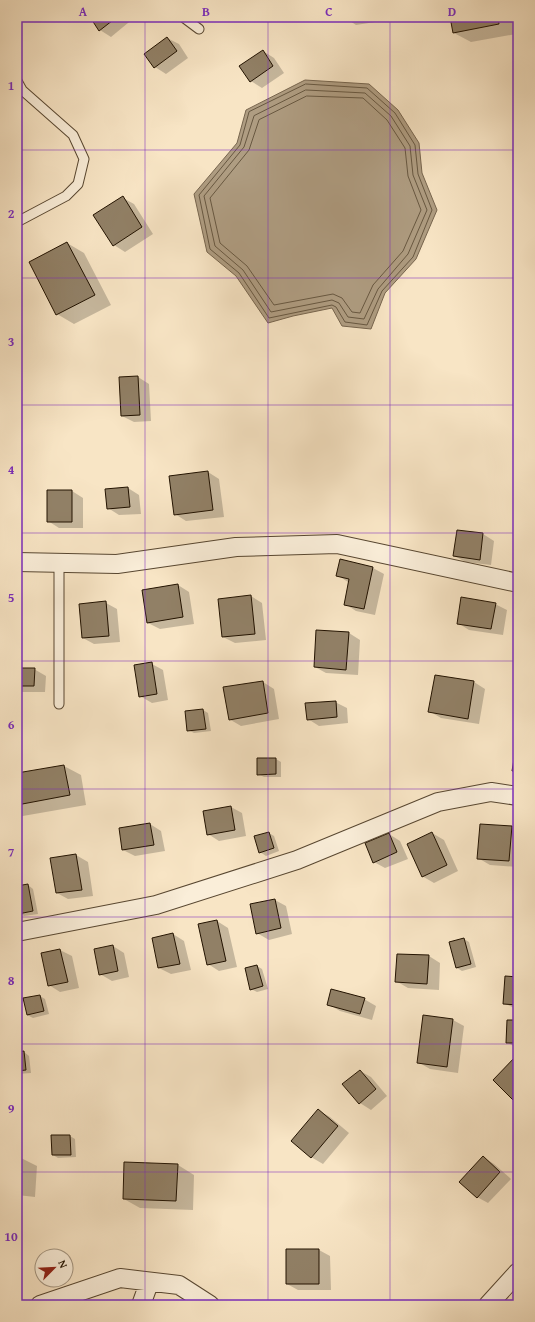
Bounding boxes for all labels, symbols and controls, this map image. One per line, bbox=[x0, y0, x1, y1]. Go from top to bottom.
text: A bbox=[79, 2, 88, 21]
text: B bbox=[202, 2, 210, 21]
text: C bbox=[325, 2, 333, 21]
text: D bbox=[448, 2, 456, 21]
text: 1 bbox=[8, 76, 14, 95]
text: 2 bbox=[8, 204, 15, 223]
text: 3 bbox=[8, 332, 14, 351]
text: 4 bbox=[8, 460, 15, 479]
text: 5 bbox=[8, 588, 15, 607]
text: 6 bbox=[8, 715, 15, 734]
text: 7 bbox=[8, 843, 15, 862]
text: 8 bbox=[8, 971, 15, 990]
text: 9 bbox=[8, 1099, 15, 1118]
text: 10 bbox=[4, 1227, 18, 1246]
north arrow bbox=[34, 1248, 74, 1288]
text: N bbox=[54, 1257, 72, 1271]

